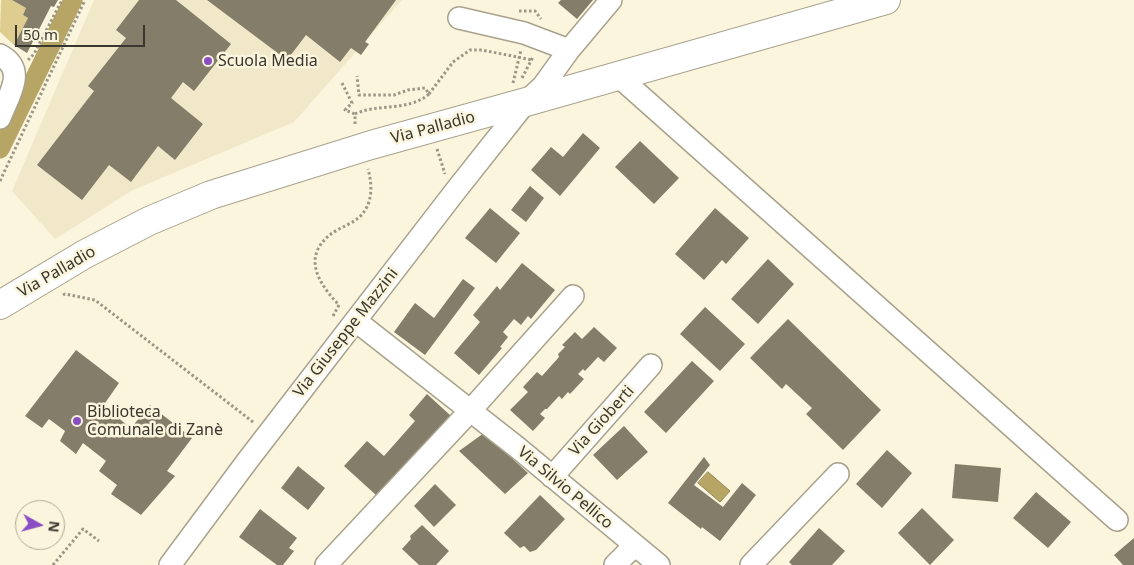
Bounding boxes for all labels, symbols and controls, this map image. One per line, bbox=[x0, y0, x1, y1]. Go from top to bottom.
scale bar bbox=[18, 15, 148, 47]
text: 50 m bbox=[23, 24, 58, 44]
place label: Scuola Media bbox=[218, 51, 318, 71]
marker: Scuola Media bbox=[202, 55, 214, 67]
street label: Via Palladio bbox=[389, 108, 477, 148]
street label: Via Palladio bbox=[15, 242, 99, 302]
street label: Via Giuseppe Mazzini bbox=[290, 265, 402, 401]
street label: Via Gioberti bbox=[566, 382, 638, 460]
place label: Biblioteca Comunale di Zanè bbox=[87, 402, 223, 440]
marker: Biblioteca Comunale di Zanè bbox=[71, 415, 83, 427]
street label: Via Silvio Pellico bbox=[513, 443, 617, 533]
north arrow bbox=[15, 500, 65, 550]
text: N bbox=[44, 520, 65, 534]

